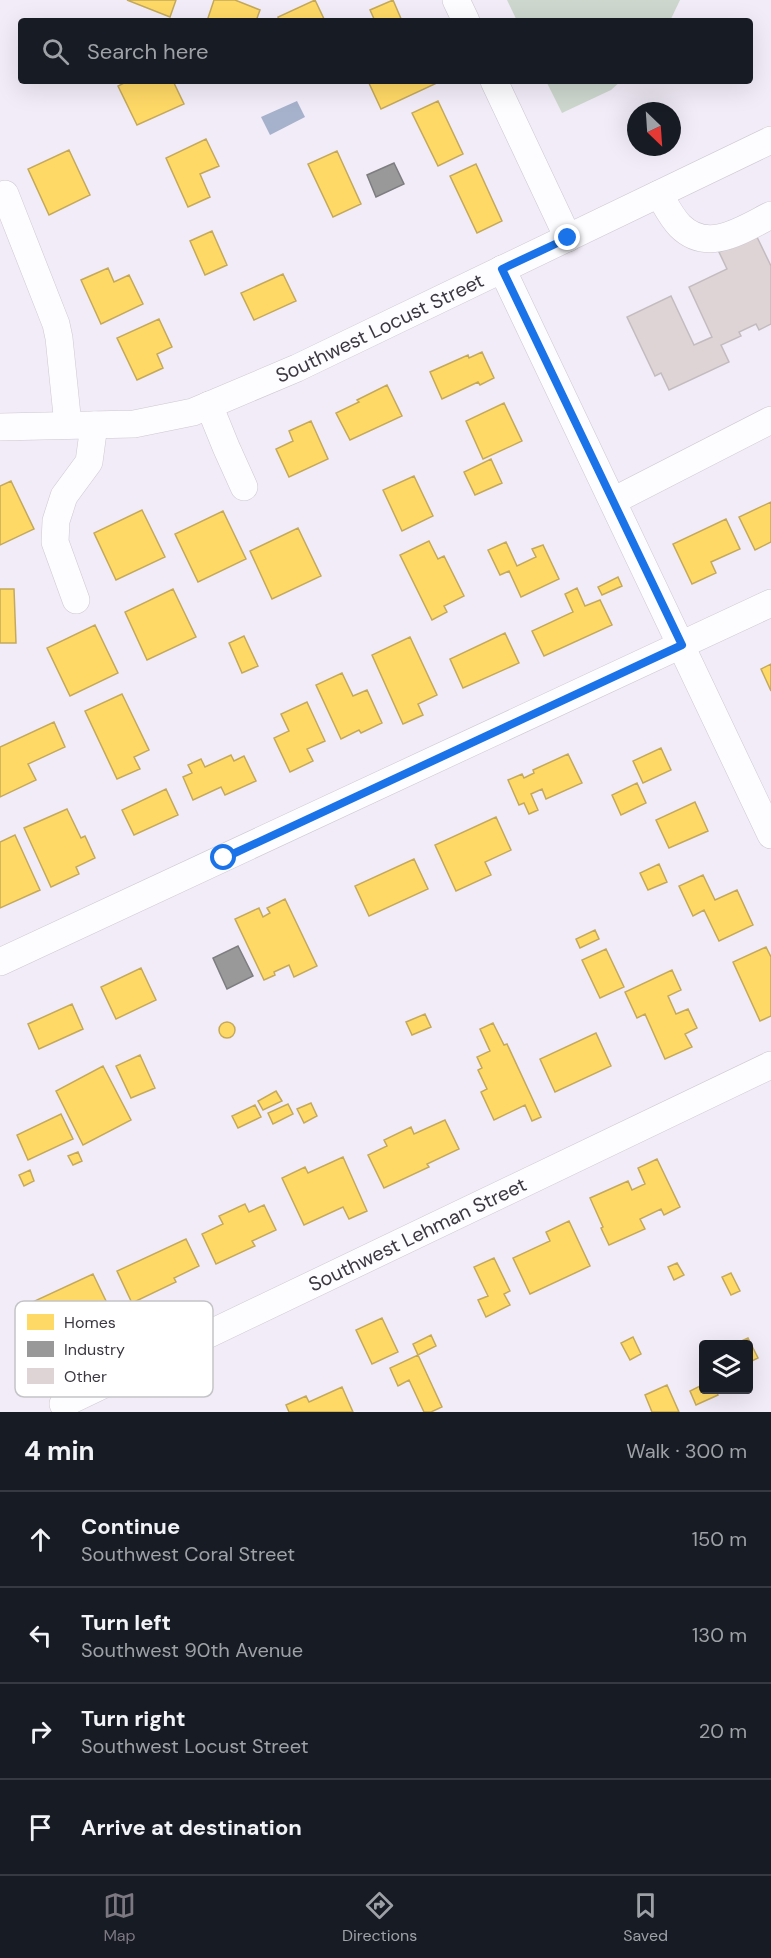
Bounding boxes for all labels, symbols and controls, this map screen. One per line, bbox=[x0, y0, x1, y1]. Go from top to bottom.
search box bbox=[18, 18, 753, 84]
icon: search bbox=[39, 35, 72, 68]
text: Search here bbox=[87, 37, 208, 66]
north arrow bbox=[627, 102, 681, 156]
route end bbox=[554, 224, 580, 250]
street label: Southwest Locust Street bbox=[272, 267, 488, 389]
route start bbox=[210, 844, 236, 870]
street label: Southwest Lehman Street bbox=[304, 1171, 531, 1298]
legend bbox=[15, 1301, 213, 1397]
text: Homes bbox=[64, 1312, 116, 1333]
text: Industry bbox=[64, 1339, 125, 1360]
map controls bbox=[699, 1340, 753, 1394]
button: layers bbox=[699, 1340, 753, 1394]
text: Other bbox=[64, 1366, 107, 1387]
text: 4 min bbox=[24, 1434, 95, 1468]
text: Walk · 300 m bbox=[626, 1438, 747, 1464]
text: Continue bbox=[81, 1512, 180, 1541]
icon: ahead bbox=[24, 1523, 57, 1556]
text: 150 m bbox=[692, 1526, 747, 1552]
text: Southwest Coral Street bbox=[81, 1541, 295, 1567]
text: Turn left bbox=[81, 1608, 171, 1637]
icon: left bbox=[24, 1619, 57, 1652]
text: 130 m bbox=[692, 1622, 747, 1648]
text: Southwest 90th Avenue bbox=[81, 1637, 303, 1663]
text: Turn right bbox=[81, 1704, 186, 1733]
icon: right bbox=[24, 1715, 57, 1748]
text: 20 m bbox=[699, 1718, 747, 1744]
text: Southwest Locust Street bbox=[81, 1733, 309, 1759]
icon: arrive bbox=[24, 1811, 57, 1844]
text: Arrive at destination bbox=[81, 1813, 302, 1842]
tab: Map bbox=[103, 1889, 136, 1946]
tab: Directions bbox=[342, 1889, 417, 1946]
tab: Saved bbox=[623, 1889, 668, 1946]

